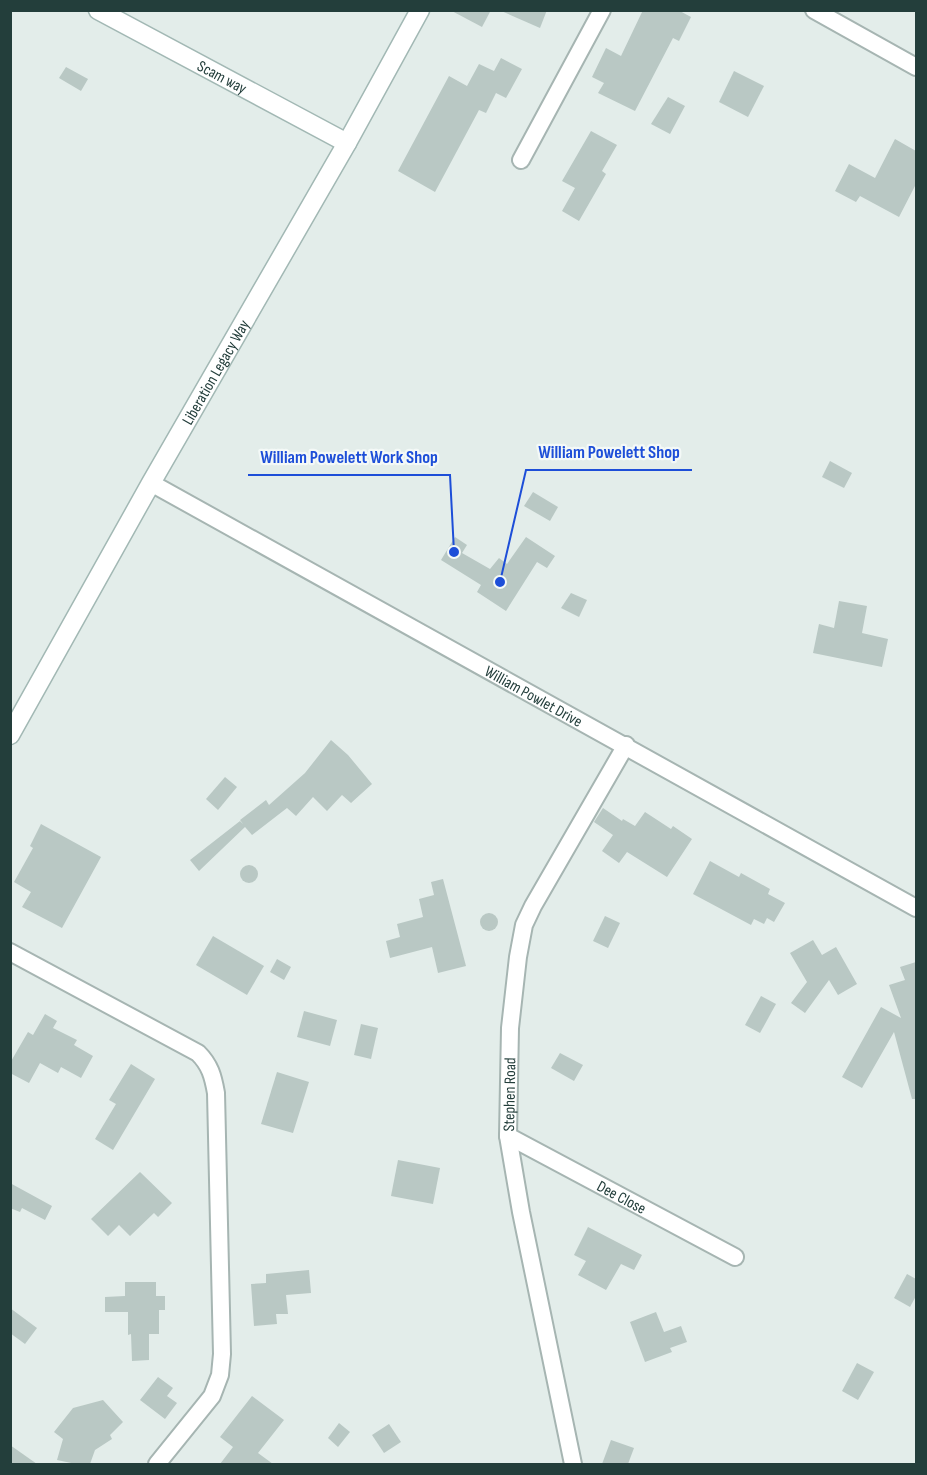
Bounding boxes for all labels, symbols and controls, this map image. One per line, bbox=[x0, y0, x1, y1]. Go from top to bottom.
street label: Scam way bbox=[194, 57, 250, 99]
street label: Liberation Legacy Way bbox=[179, 317, 254, 429]
callout: William Powelett Shop bbox=[526, 434, 692, 470]
callout: William Powelett Work Shop bbox=[248, 439, 450, 475]
text: William Powelett Shop bbox=[538, 442, 680, 463]
text: William Powelett Work Shop bbox=[260, 447, 438, 468]
street label: William Powlet Drive bbox=[481, 662, 585, 732]
street label: Stephen Road bbox=[500, 1057, 520, 1132]
street label: Dee Close bbox=[593, 1177, 649, 1219]

